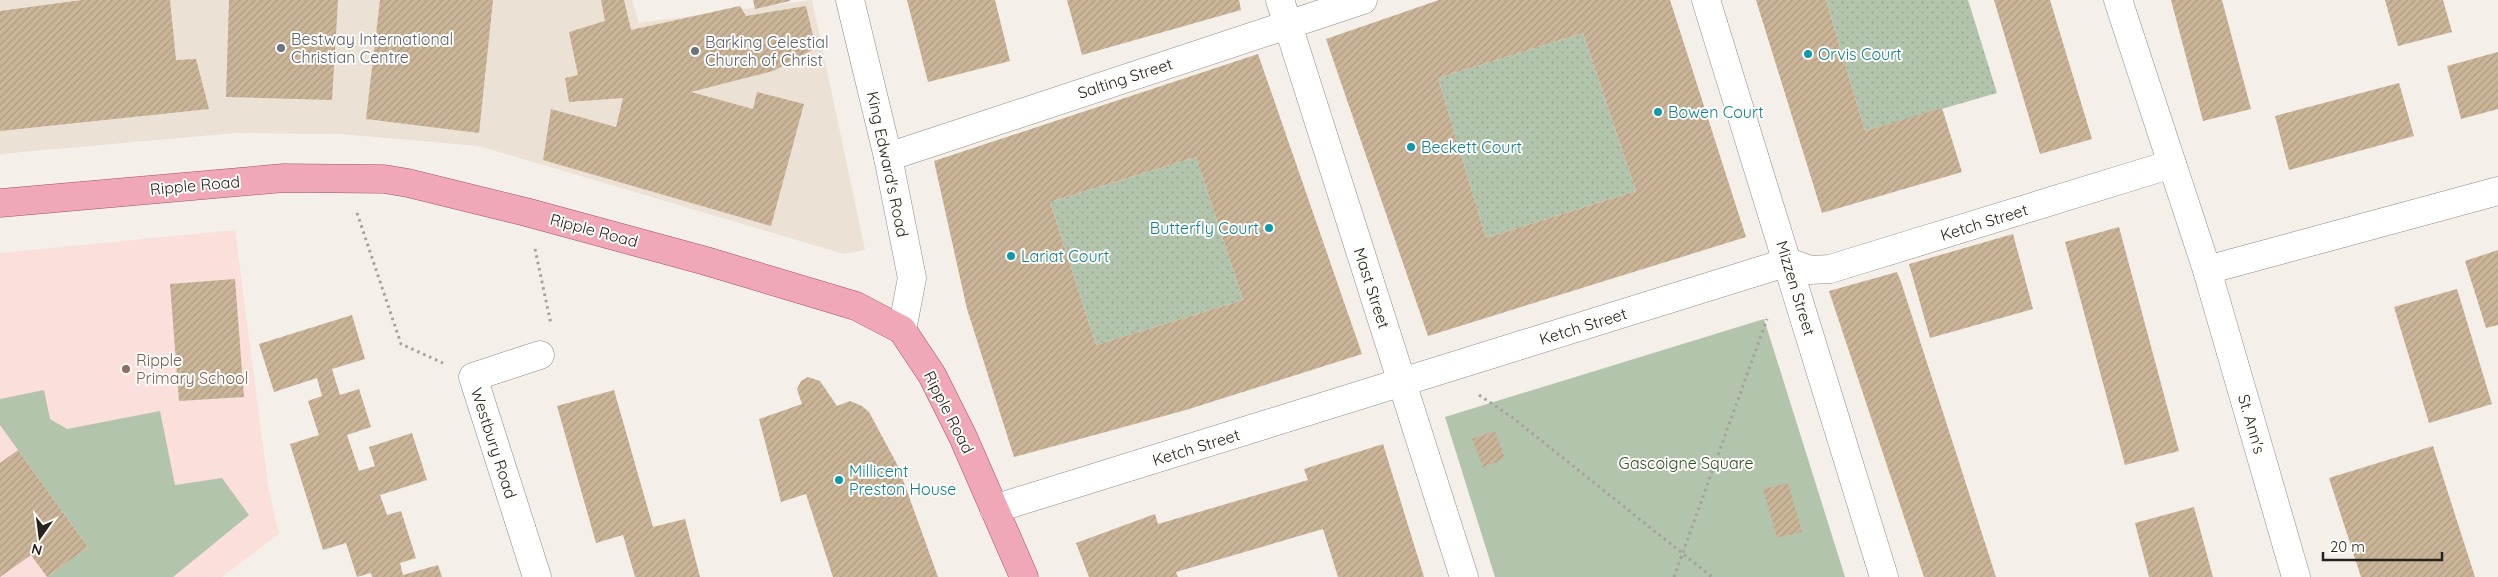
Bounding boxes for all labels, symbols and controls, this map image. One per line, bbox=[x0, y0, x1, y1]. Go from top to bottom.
place label: Bestway International Christian Centre bbox=[291, 29, 453, 67]
place label: Barking Celestial Church of Christ bbox=[705, 32, 829, 70]
marker: Bestway International Christian Centre bbox=[275, 42, 287, 54]
place label: Orvis Court bbox=[1818, 44, 1902, 64]
marker: Barking Celestial Church of Christ bbox=[689, 45, 701, 57]
marker: Orvis Court bbox=[1802, 48, 1814, 60]
street label: Salting Street bbox=[1075, 53, 1175, 103]
street label: King Edward's Road bbox=[863, 89, 913, 239]
place label: Bowen Court bbox=[1668, 102, 1764, 122]
marker: Bowen Court bbox=[1652, 106, 1664, 118]
place label: Beckett Court bbox=[1421, 137, 1522, 157]
marker: Beckett Court bbox=[1405, 141, 1417, 153]
street label: Ripple Road bbox=[149, 171, 241, 199]
street label: Ketch Street bbox=[1938, 199, 2030, 245]
street label: Ripple Road bbox=[548, 209, 640, 251]
place label: Butterfly Court bbox=[1150, 218, 1259, 238]
marker: Butterfly Court bbox=[1263, 222, 1275, 234]
street label: Mizzen Street bbox=[1772, 238, 1820, 338]
street label: Mast Street bbox=[1350, 245, 1394, 331]
place label: Lariat Court bbox=[1021, 246, 1109, 266]
marker: Lariat Court bbox=[1005, 250, 1017, 262]
street label: Ketch Street bbox=[1537, 303, 1629, 349]
place label: Ripple Primary School bbox=[136, 350, 248, 388]
marker: Ripple Primary School bbox=[120, 363, 132, 375]
street label: Ripple Road bbox=[920, 367, 978, 457]
street label: Westbury Road bbox=[467, 385, 521, 501]
street label: St. Ann's bbox=[2234, 392, 2270, 456]
street label: Ketch Street bbox=[1150, 424, 1242, 470]
park label: Gascoigne Square bbox=[1619, 453, 1753, 473]
place label: Millicent Preston House bbox=[849, 461, 956, 499]
marker: Millicent Preston House bbox=[833, 474, 845, 486]
north arrow bbox=[15, 512, 65, 562]
scale bar bbox=[2323, 530, 2442, 562]
text: 20 m bbox=[2330, 537, 2365, 556]
text: N bbox=[30, 540, 44, 560]

